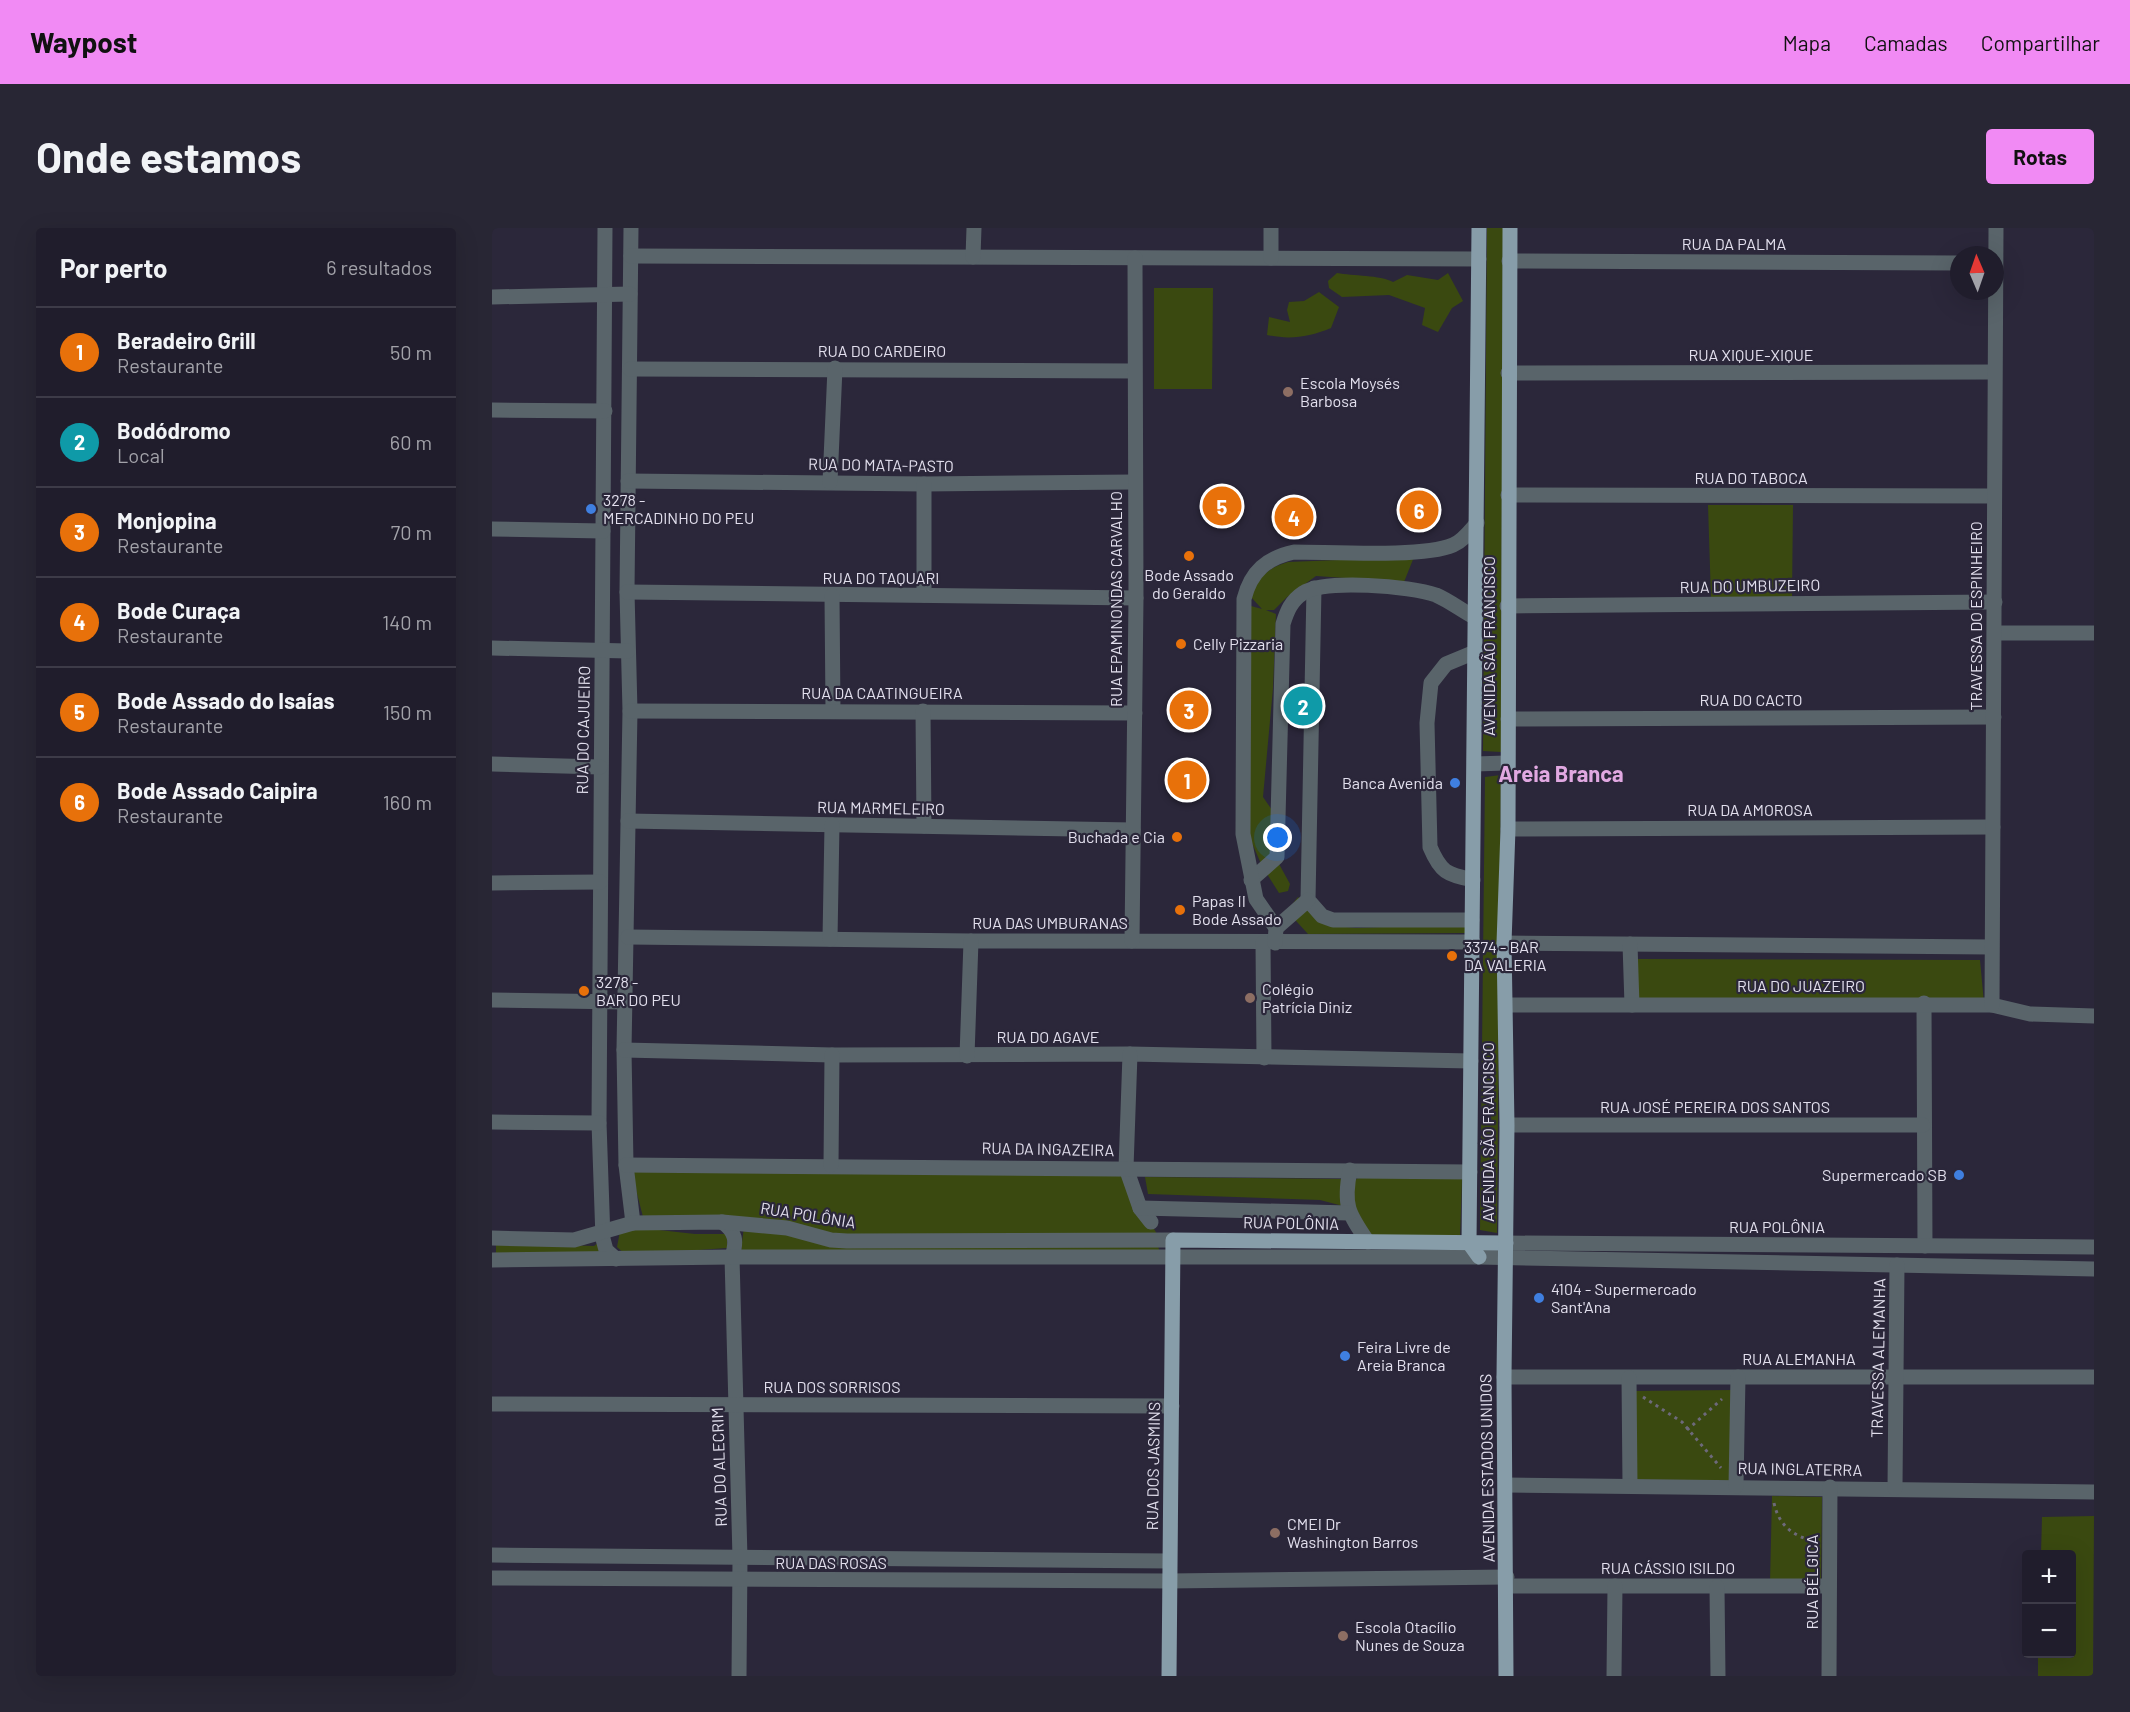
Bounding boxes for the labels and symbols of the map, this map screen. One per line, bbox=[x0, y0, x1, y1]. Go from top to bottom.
street label: RUA DA PALMA bbox=[1682, 234, 1787, 253]
north arrow bbox=[1950, 246, 2004, 300]
street label: RUA DO CARDEIRO bbox=[818, 341, 946, 360]
street label: RUA XIQUE-XIQUE bbox=[1689, 345, 1813, 364]
place label: Escola Moysés Barbosa bbox=[1300, 373, 1400, 410]
marker: Escola Moysés Barbosa bbox=[1281, 385, 1295, 399]
street label: RUA DO MATA-PASTO bbox=[808, 454, 954, 475]
street label: RUA DO TABOCA bbox=[1694, 468, 1808, 487]
pin: 5 bbox=[1202, 484, 1242, 528]
pin: 6 bbox=[1400, 488, 1438, 532]
place label: 3278 - MERCADINHO DO PEU bbox=[603, 490, 754, 527]
street label: RUA EPAMINONDAS CARVALHO bbox=[1106, 491, 1125, 707]
pin: 4 bbox=[1274, 494, 1314, 540]
marker: 3278 - MERCADINHO DO PEU bbox=[584, 502, 598, 516]
street label: TRAVESSA DO ESPINHEIRO bbox=[1966, 521, 1985, 711]
marker: Bode Assado do Geraldo bbox=[1182, 549, 1196, 563]
street label: AVENIDA SÃO FRANCISCO bbox=[1479, 556, 1498, 736]
place label: Bode Assado do Geraldo bbox=[1144, 565, 1234, 602]
street label: RUA DO TAQUARI bbox=[823, 568, 939, 587]
street label: RUA DO UMBUZEIRO bbox=[1680, 575, 1820, 596]
place label: Celly Pizzaria bbox=[1193, 634, 1283, 653]
marker: Celly Pizzaria bbox=[1174, 637, 1188, 651]
street label: RUA DO CAJUEIRO bbox=[572, 665, 593, 795]
street label: RUA DA CAATINGUEIRA bbox=[801, 683, 963, 702]
pin: 2 bbox=[1284, 684, 1322, 728]
pin: 3 bbox=[1170, 688, 1208, 732]
street label: RUA DO CACTO bbox=[1699, 690, 1803, 709]
pin: 1 bbox=[1168, 758, 1206, 802]
district label: Areia Branca bbox=[1498, 760, 1624, 786]
place label: Banca Avenida bbox=[1342, 773, 1443, 792]
marker: Banca Avenida bbox=[1448, 776, 1462, 790]
street label: RUA MARMELEIRO bbox=[817, 797, 945, 818]
street label: RUA DA AMOROSA bbox=[1687, 800, 1813, 819]
your location bbox=[1263, 823, 1292, 852]
place label: Buchada e Cia bbox=[1068, 827, 1165, 846]
marker: Buchada e Cia bbox=[1170, 830, 1184, 844]
place label: Papas II Bode Assado bbox=[1192, 891, 1282, 928]
marker: Papas II Bode Assado bbox=[1173, 903, 1187, 917]
street label: RUA DAS UMBURANAS bbox=[972, 913, 1128, 932]
place label: 3374 - BAR DA VALERIA bbox=[1464, 937, 1547, 974]
marker: 3374 - BAR DA VALERIA bbox=[1445, 949, 1459, 963]
place label: 3278 - BAR DO PEU bbox=[596, 972, 681, 1009]
street label: RUA DO JUAZEIRO bbox=[1737, 976, 1865, 995]
place label: Colégio Patrícia Diniz bbox=[1262, 979, 1352, 1016]
marker: 3278 - BAR DO PEU bbox=[577, 984, 591, 998]
marker: Colégio Patrícia Diniz bbox=[1243, 991, 1257, 1005]
street label: RUA DO AGAVE bbox=[996, 1027, 1100, 1046]
street label: AVENIDA SÃO FRANCISCO bbox=[1478, 1042, 1497, 1222]
street label: RUA JOSÉ PEREIRA DOS SANTOS bbox=[1600, 1097, 1830, 1116]
street label: RUA DA INGAZEIRA bbox=[981, 1138, 1115, 1159]
place label: Supermercado SB bbox=[1822, 1165, 1947, 1184]
marker: Supermercado SB bbox=[1952, 1168, 1966, 1182]
street label: RUA POLÔNIA bbox=[759, 1198, 857, 1231]
street label: RUA POLÔNIA bbox=[1243, 1212, 1339, 1233]
street label: RUA POLÔNIA bbox=[1729, 1217, 1825, 1236]
street label: TRAVESSA ALEMANHA bbox=[1867, 1278, 1888, 1438]
place label: 4104 - Supermercado Sant'Ana bbox=[1551, 1279, 1697, 1316]
marker: 4104 - Supermercado Sant'Ana bbox=[1532, 1291, 1546, 1305]
place label: Feira Livre de Areia Branca bbox=[1357, 1337, 1451, 1374]
marker: Feira Livre de Areia Branca bbox=[1338, 1349, 1352, 1363]
street label: RUA ALEMANHA bbox=[1742, 1349, 1856, 1368]
street label: AVENIDA ESTADOS UNIDOS bbox=[1475, 1374, 1498, 1562]
street label: RUA DOS SORRISOS bbox=[764, 1377, 900, 1396]
street label: RUA DOS JASMINS bbox=[1142, 1402, 1163, 1530]
street label: RUA DO ALECRIM bbox=[707, 1407, 730, 1527]
street label: RUA INGLATERRA bbox=[1737, 1458, 1863, 1479]
place label: CMEI Dr Washington Barros bbox=[1287, 1514, 1418, 1551]
marker: CMEI Dr Washington Barros bbox=[1268, 1526, 1282, 1540]
street label: RUA BÉLGICA bbox=[1802, 1534, 1821, 1630]
street label: RUA DAS ROSAS bbox=[775, 1553, 887, 1572]
street label: RUA CÁSSIO ISILDO bbox=[1601, 1558, 1735, 1577]
place label: Escola Otacílio Nunes de Souza bbox=[1355, 1617, 1465, 1654]
marker: Escola Otacílio Nunes de Souza bbox=[1336, 1629, 1350, 1643]

